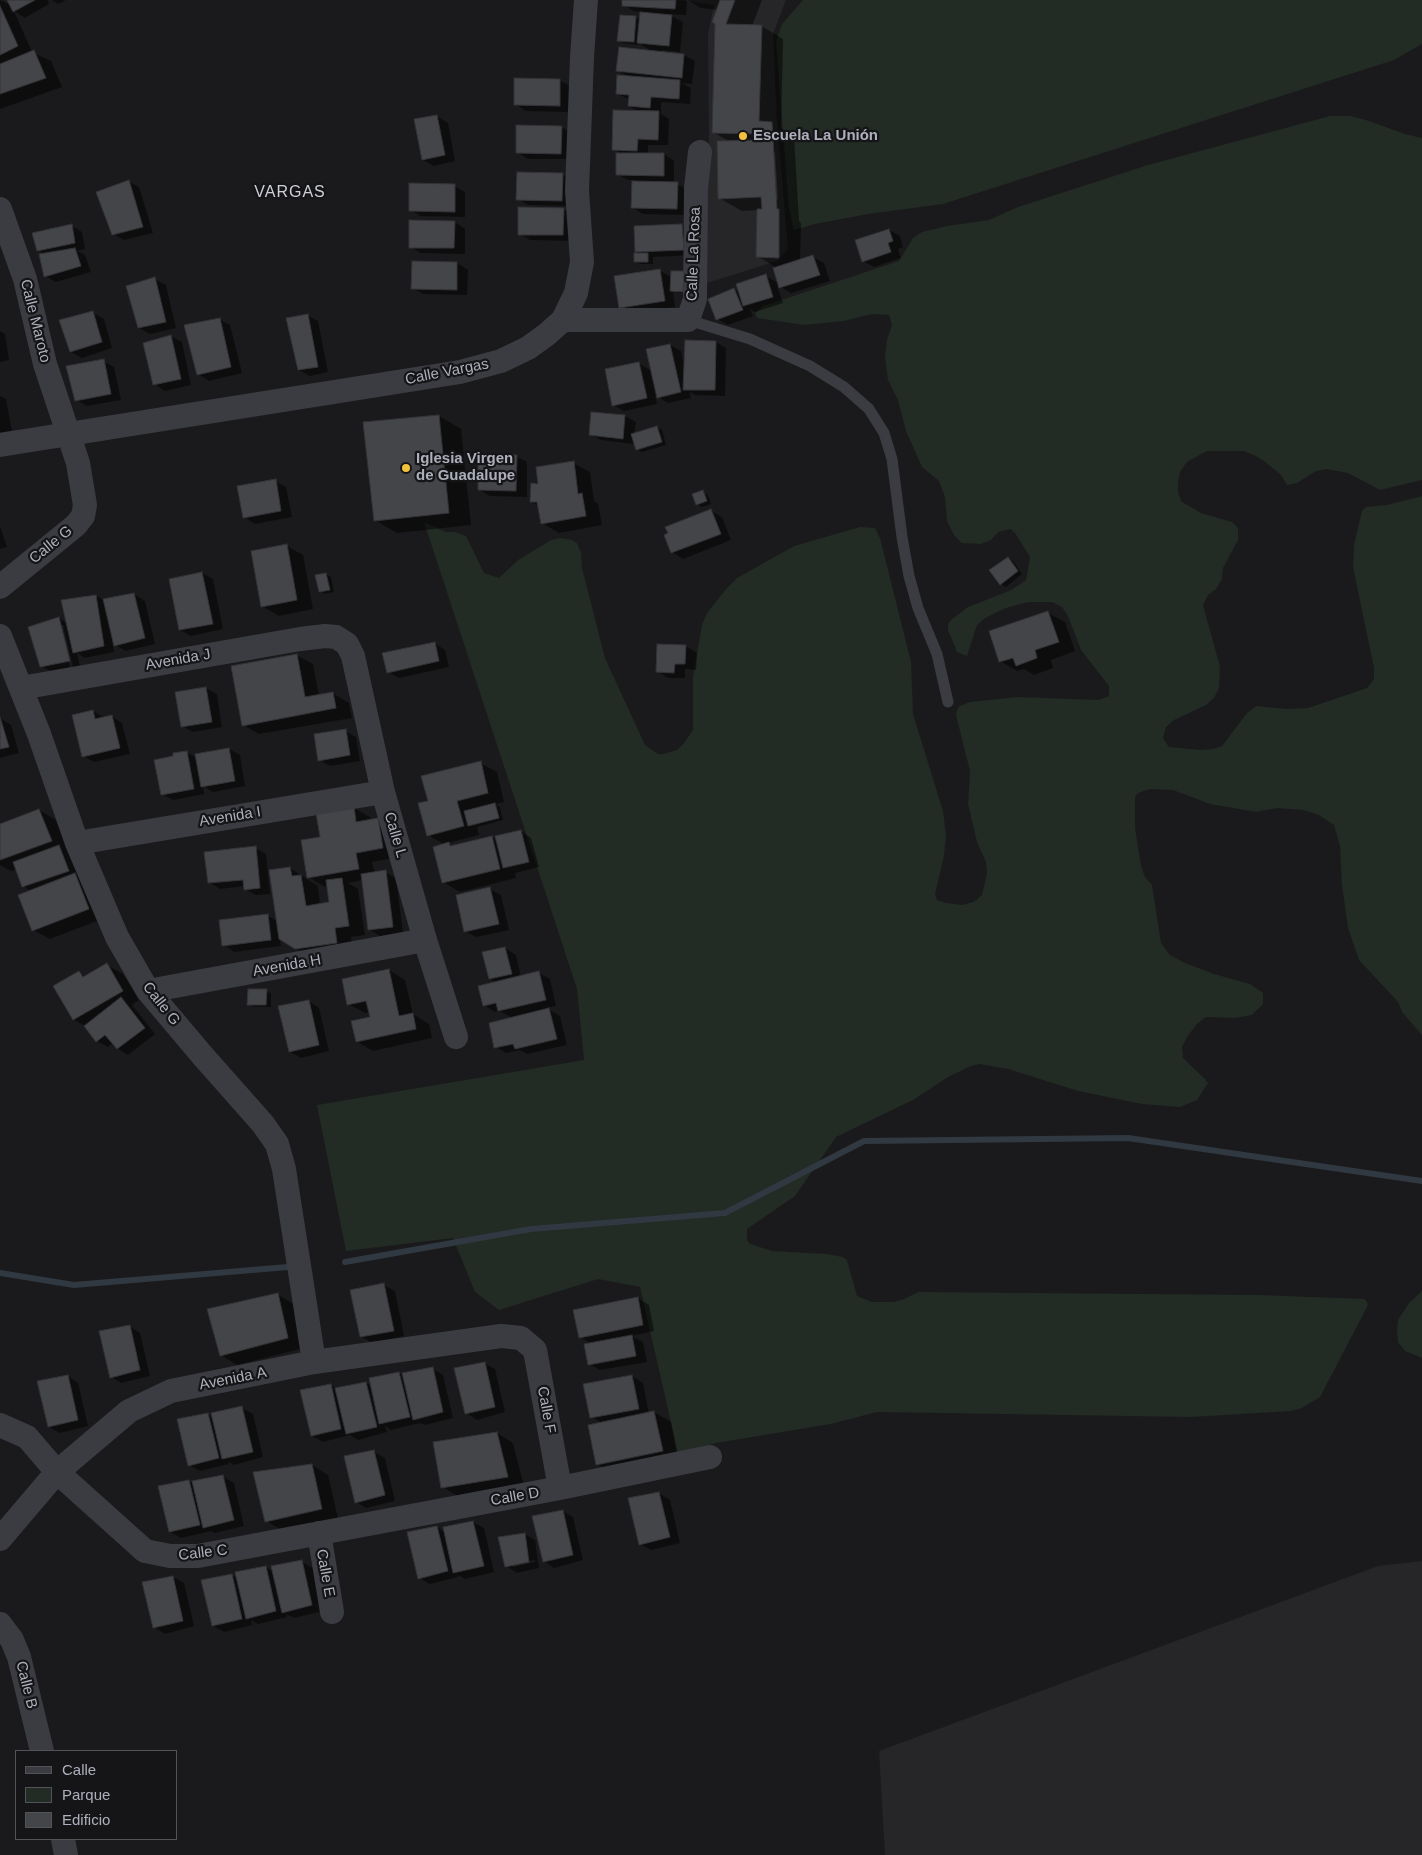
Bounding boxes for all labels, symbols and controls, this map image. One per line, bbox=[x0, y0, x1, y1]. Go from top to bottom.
place label: Escuela La Unión bbox=[753, 127, 878, 145]
marker: Escuela La Unión bbox=[737, 130, 749, 142]
district label: VARGAS bbox=[254, 183, 326, 203]
street label: Calle La Rosa bbox=[683, 207, 705, 301]
street label: Calle Maroto bbox=[16, 278, 54, 364]
street label: Calle Vargas bbox=[404, 355, 490, 389]
place label: Iglesia Virgen de Guadalupe bbox=[416, 450, 515, 485]
marker: Iglesia Virgen de Guadalupe bbox=[400, 462, 412, 474]
street label: Calle G bbox=[26, 522, 76, 568]
street label: Avenida J bbox=[144, 645, 212, 675]
street label: Avenida I bbox=[198, 803, 262, 831]
street label: Calle L bbox=[380, 810, 410, 860]
street label: Avenida H bbox=[251, 951, 323, 981]
street label: Calle G bbox=[139, 979, 183, 1029]
street label: Avenida A bbox=[198, 1364, 268, 1394]
street label: Calle F bbox=[533, 1385, 559, 1435]
street label: Calle D bbox=[489, 1484, 541, 1510]
street label: Calle C bbox=[177, 1541, 229, 1565]
street label: Calle E bbox=[312, 1548, 338, 1598]
street label: Calle B bbox=[11, 1659, 41, 1711]
legend bbox=[15, 1750, 178, 1840]
text: Calle bbox=[62, 1761, 96, 1778]
text: Parque bbox=[62, 1786, 110, 1803]
text: Edificio bbox=[62, 1811, 110, 1828]

